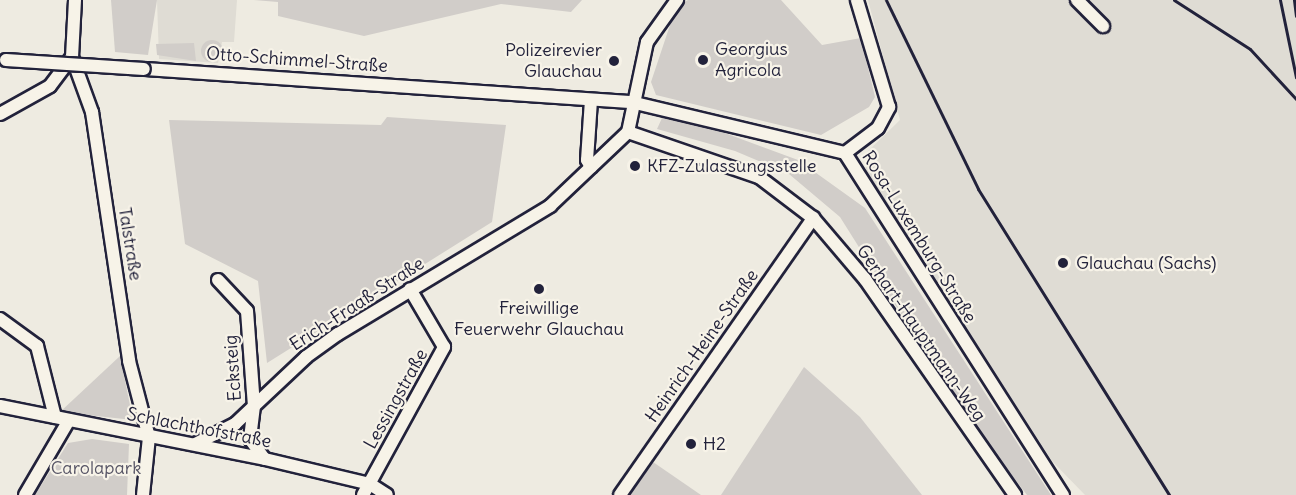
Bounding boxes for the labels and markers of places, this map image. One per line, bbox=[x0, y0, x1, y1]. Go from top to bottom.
place label: Georgius Agricola bbox=[715, 39, 788, 82]
place label: Polizeirevier Glauchau bbox=[505, 40, 602, 82]
marker: Georgius Agricola bbox=[696, 53, 710, 67]
marker: Polizeirevier Glauchau bbox=[607, 54, 621, 68]
place label: KFZ-Zulassungsstelle bbox=[647, 155, 817, 177]
marker: KFZ-Zulassungsstelle bbox=[628, 159, 642, 173]
place label: Glauchau (Sachs) bbox=[1076, 252, 1216, 274]
marker: Glauchau (Sachs) bbox=[1054, 254, 1072, 272]
marker: Freiwillige Feuerwehr Glauchau bbox=[532, 282, 546, 296]
place label: Freiwillige Feuerwehr Glauchau bbox=[454, 298, 624, 340]
place label: H2 bbox=[703, 433, 726, 455]
marker: H2 bbox=[684, 437, 698, 451]

